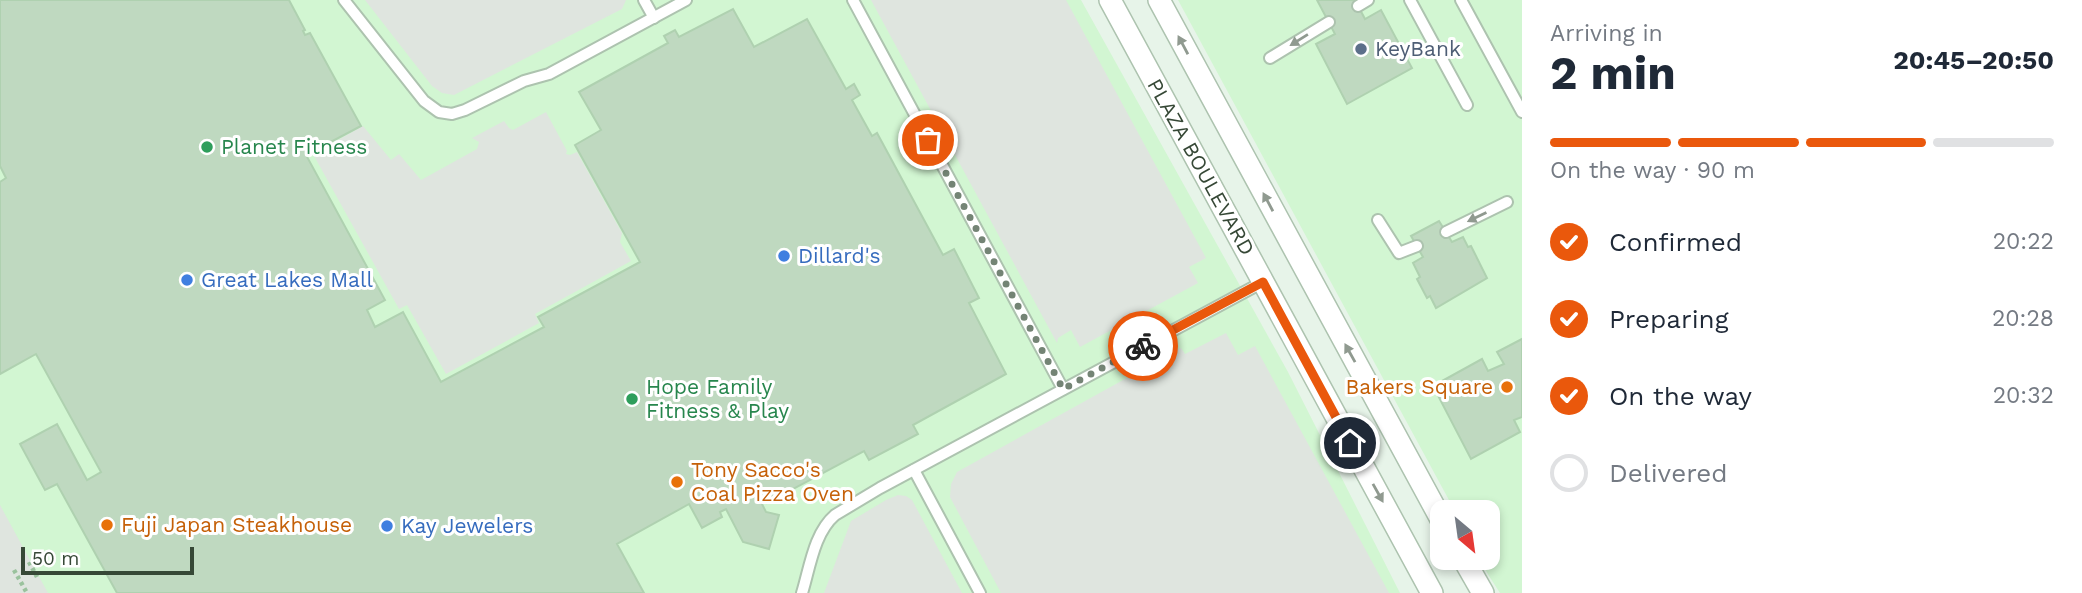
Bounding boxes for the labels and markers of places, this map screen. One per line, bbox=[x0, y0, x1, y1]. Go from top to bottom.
place label: KeyBank bbox=[1375, 36, 1461, 61]
marker: KeyBank bbox=[1353, 41, 1369, 57]
pin bbox=[898, 110, 958, 170]
place label: Planet Fitness bbox=[221, 134, 367, 159]
marker: Planet Fitness bbox=[199, 139, 215, 155]
place label: Dillard's bbox=[798, 243, 880, 268]
marker: Dillard's bbox=[776, 248, 792, 264]
place label: Great Lakes Mall bbox=[201, 267, 373, 292]
marker: Great Lakes Mall bbox=[179, 272, 195, 288]
place label: Hope Family Fitness & Play bbox=[646, 374, 789, 423]
place label: Bakers Square bbox=[1346, 374, 1493, 399]
marker: Bakers Square bbox=[1499, 379, 1515, 395]
marker: Hope Family Fitness & Play bbox=[624, 391, 640, 407]
pin bbox=[1320, 413, 1380, 473]
place label: Tony Sacco's Coal Pizza Oven bbox=[691, 457, 854, 506]
marker: Tony Sacco's Coal Pizza Oven bbox=[669, 474, 685, 490]
place label: Fuji Japan Steakhouse bbox=[121, 512, 352, 537]
place label: Kay Jewelers bbox=[401, 513, 533, 538]
marker: Fuji Japan Steakhouse bbox=[99, 517, 115, 533]
marker: Kay Jewelers bbox=[379, 518, 395, 534]

